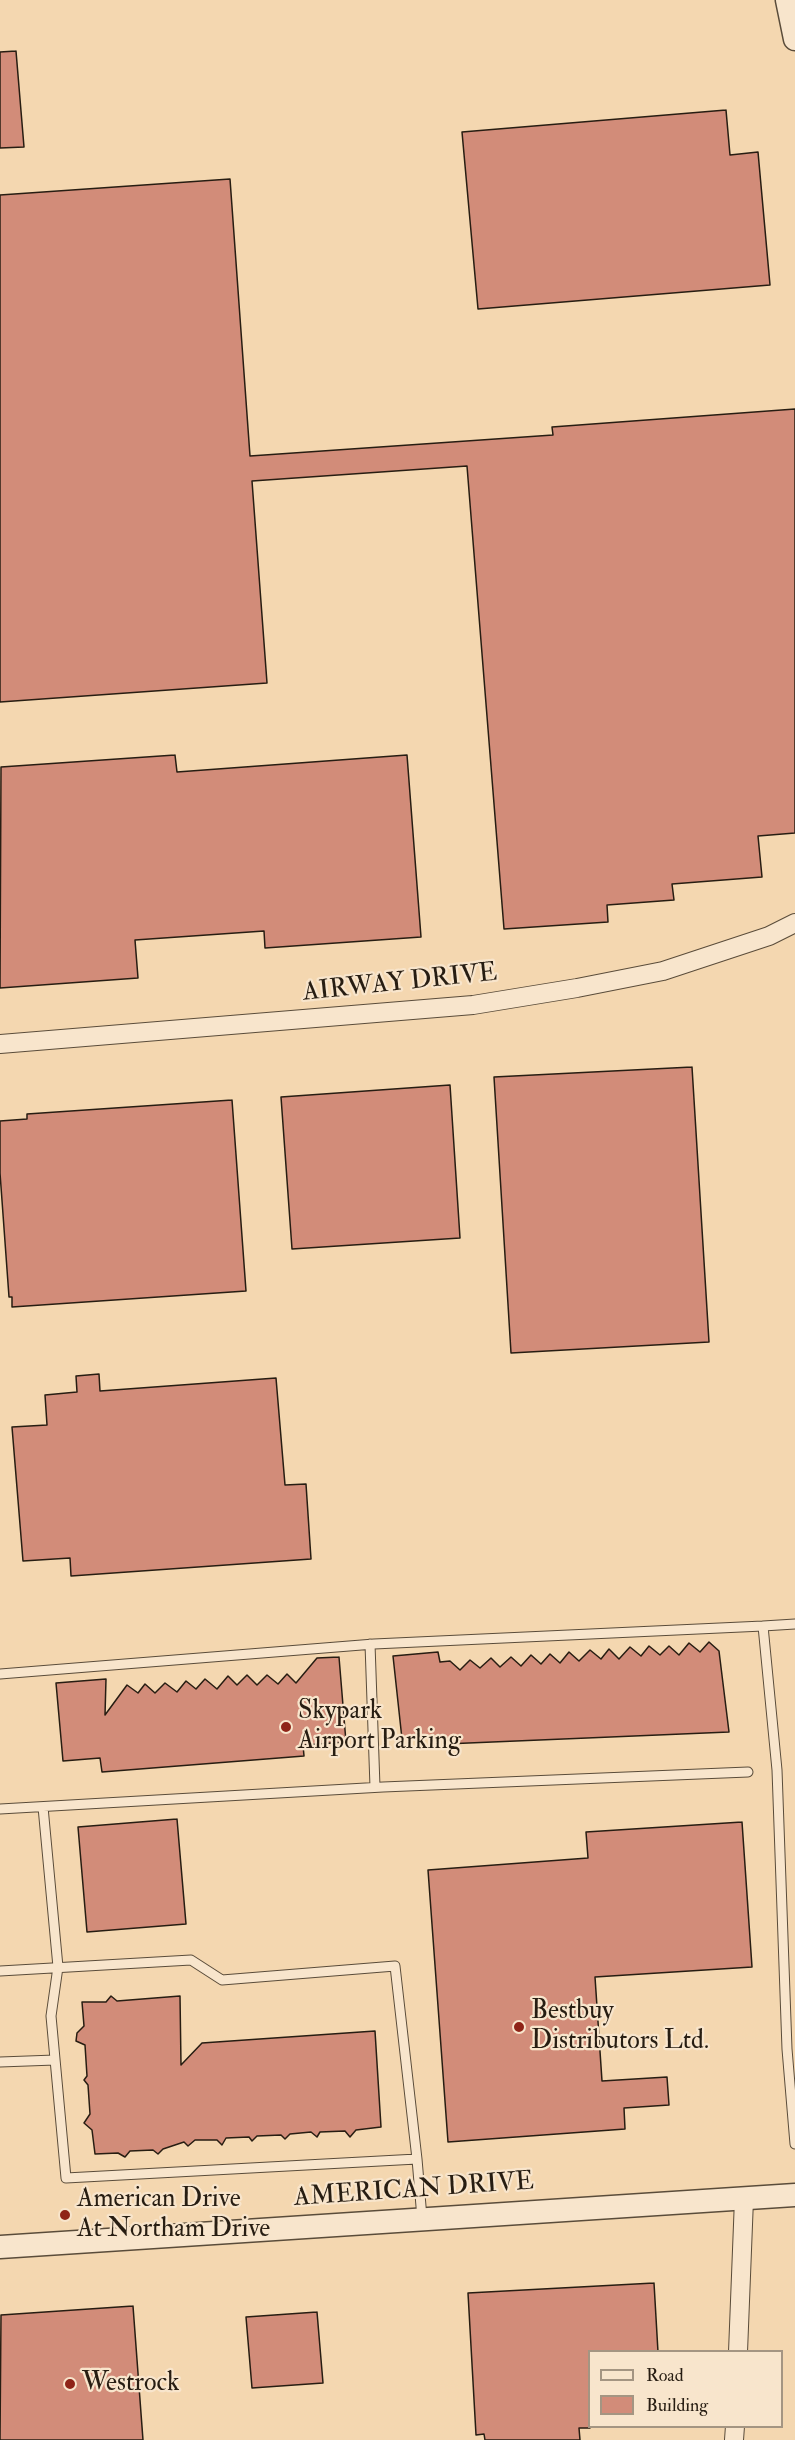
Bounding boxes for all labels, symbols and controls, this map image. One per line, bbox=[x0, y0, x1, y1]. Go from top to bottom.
street label: AIRWAY DRIVE bbox=[301, 958, 499, 1010]
place label: Skypark Airport Parking bbox=[298, 1696, 461, 1757]
marker: Skypark Airport Parking bbox=[279, 1720, 293, 1734]
place label: Bestbuy Distributors Ltd. bbox=[531, 1996, 709, 2058]
marker: Bestbuy Distributors Ltd. bbox=[512, 2020, 526, 2034]
street label: AMERICAN DRIVE bbox=[293, 2167, 535, 2215]
place label: American Drive At Northam Drive bbox=[77, 2184, 270, 2246]
marker: American Drive At Northam Drive bbox=[58, 2208, 72, 2222]
legend bbox=[588, 2350, 783, 2428]
text: Road bbox=[646, 2364, 684, 2387]
place label: Westrock bbox=[82, 2368, 179, 2400]
marker: Westrock bbox=[63, 2377, 77, 2391]
text: Building bbox=[646, 2394, 708, 2417]

